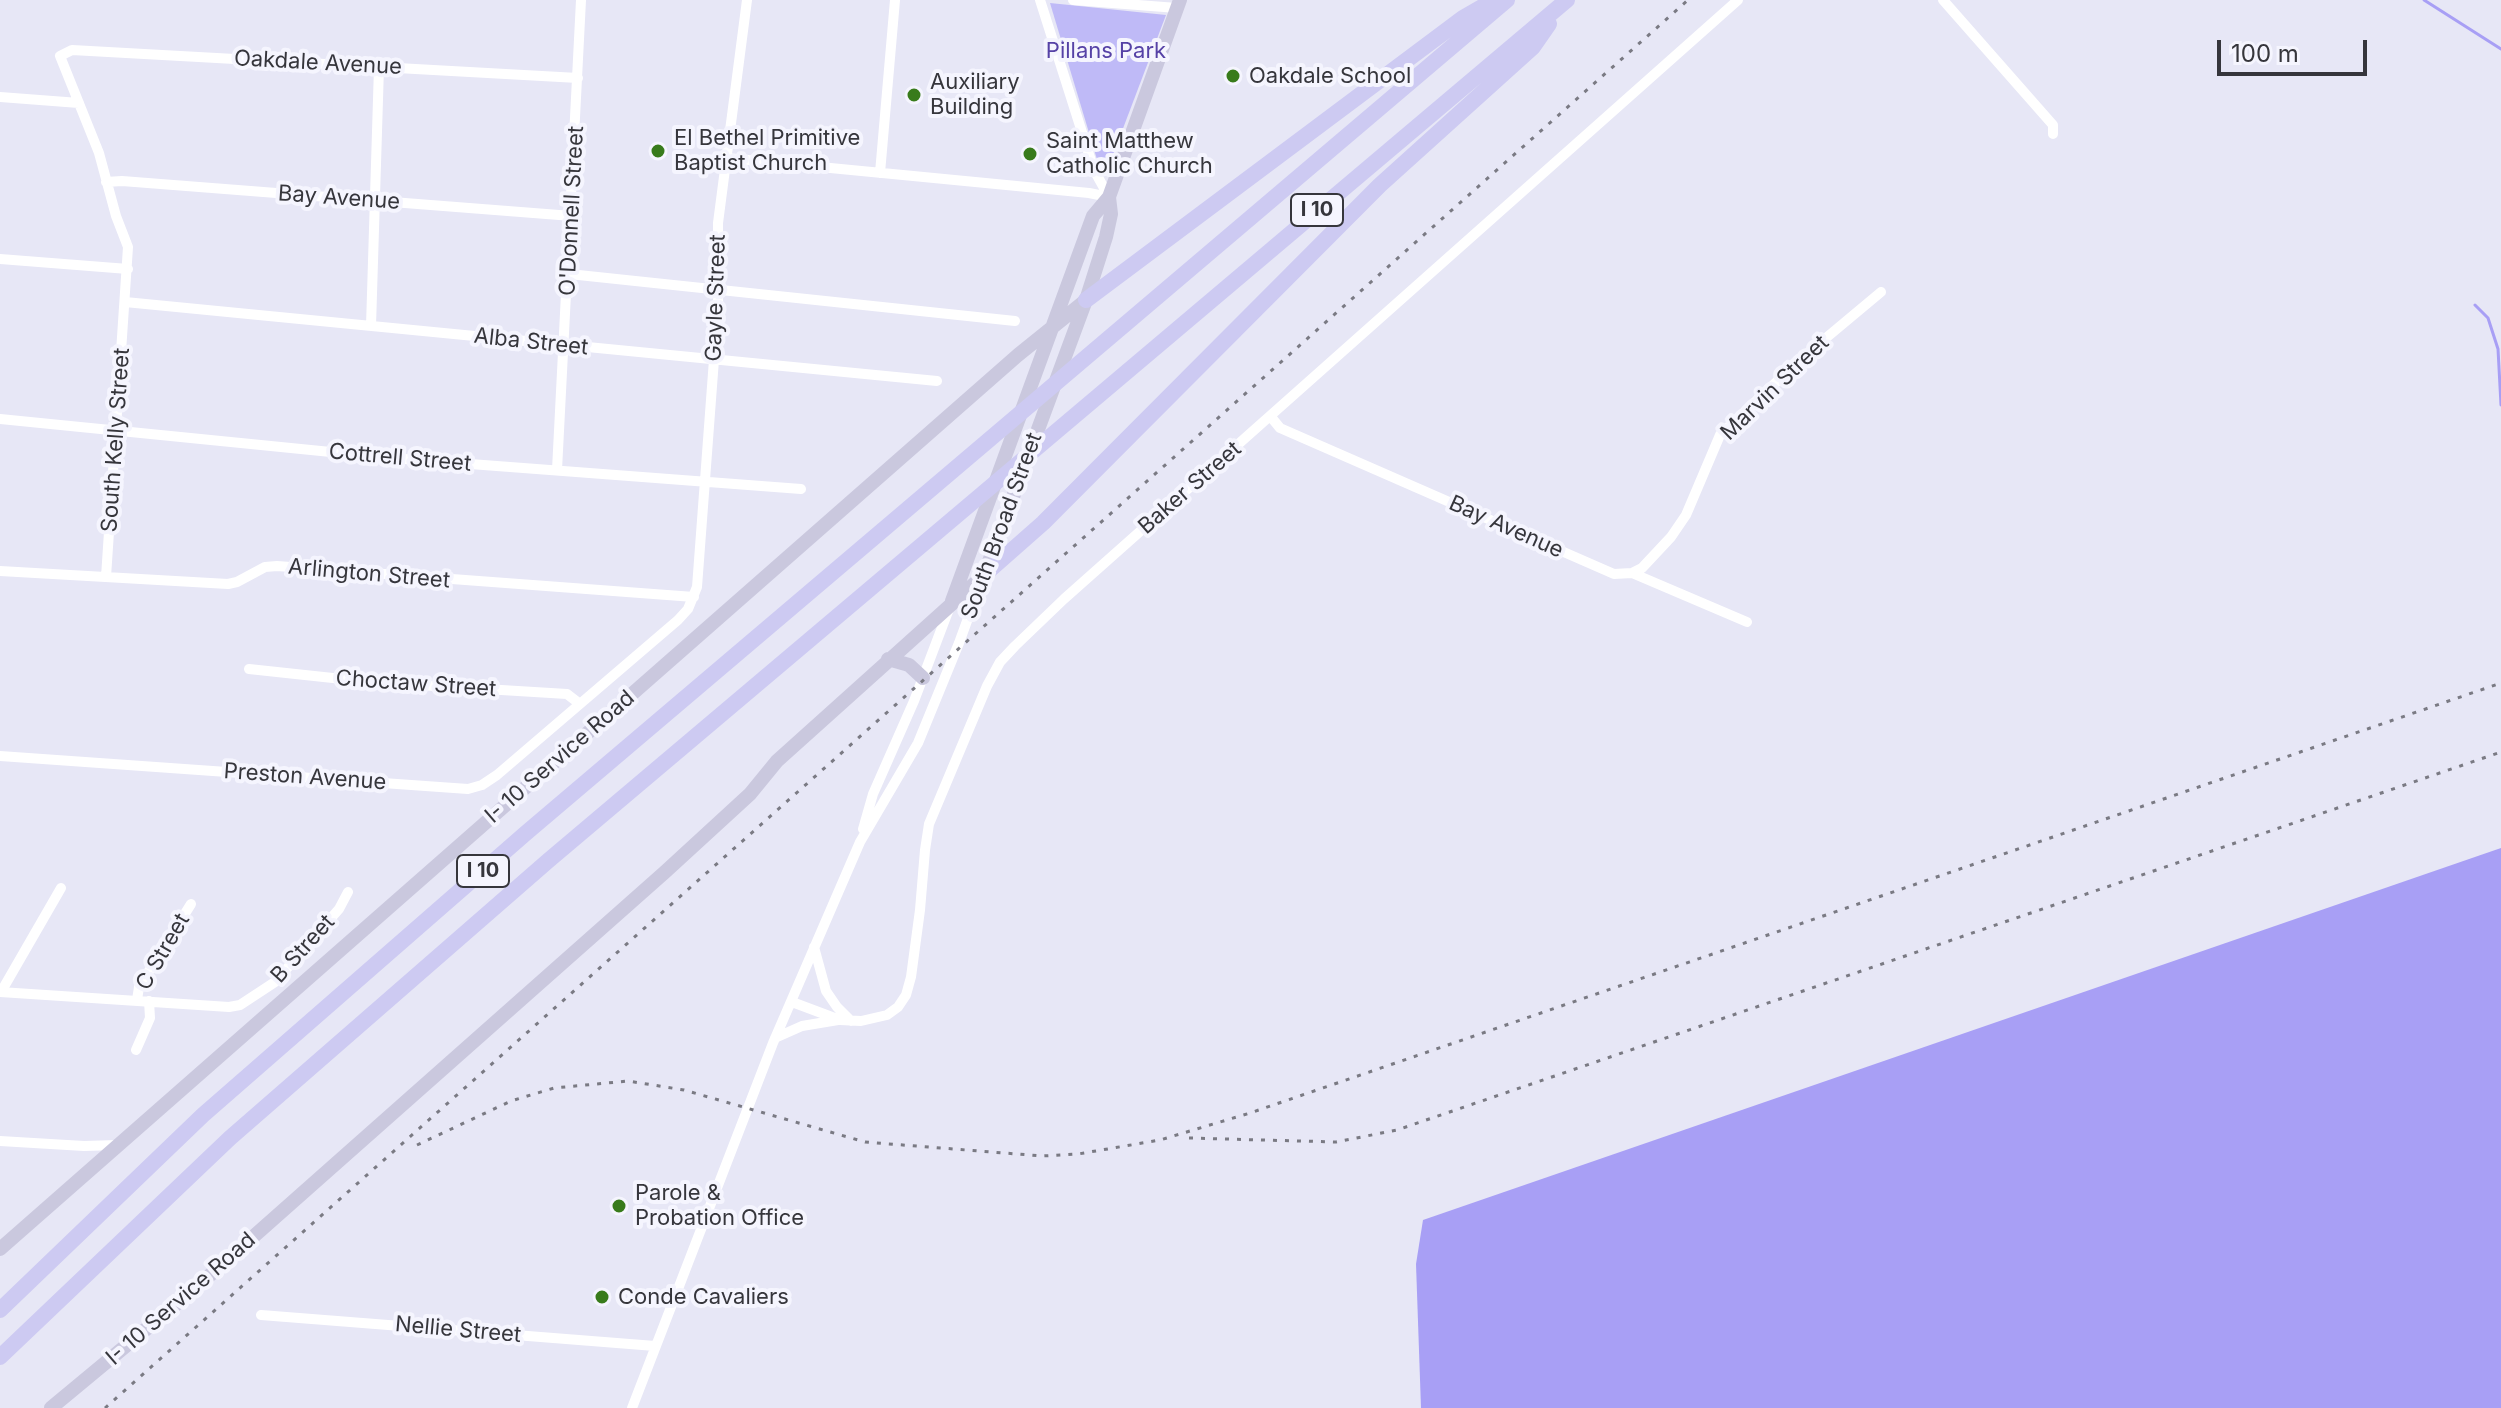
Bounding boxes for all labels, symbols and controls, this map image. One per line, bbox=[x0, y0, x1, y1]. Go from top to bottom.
scale bar bbox=[2221, 24, 2371, 74]
park label: Pillans Park bbox=[1046, 38, 1166, 64]
text: 100 m bbox=[2231, 39, 2299, 68]
street label: Oakdale Avenue bbox=[233, 45, 403, 81]
place label: Oakdale School bbox=[1249, 63, 1411, 89]
marker: Oakdale School bbox=[1224, 67, 1242, 85]
place label: Auxiliary Building bbox=[930, 69, 1020, 120]
marker: Auxiliary Building bbox=[905, 86, 923, 104]
street label: O'Donnell Street bbox=[554, 125, 590, 297]
place label: El Bethel Primitive Baptist Church bbox=[674, 125, 860, 176]
place label: Saint Matthew Catholic Church bbox=[1046, 128, 1213, 180]
marker: El Bethel Primitive Baptist Church bbox=[649, 142, 667, 160]
marker: Saint Matthew Catholic Church bbox=[1021, 145, 1039, 163]
street label: Bay Avenue bbox=[277, 181, 401, 215]
road number: I 10 bbox=[1291, 194, 1343, 226]
street label: Gayle Street bbox=[701, 234, 731, 362]
street label: Alba Street bbox=[473, 323, 589, 361]
street label: Marvin Street bbox=[1716, 330, 1834, 446]
street label: South Kelly Street bbox=[96, 347, 136, 533]
street label: South Broad Street bbox=[956, 429, 1048, 623]
street label: Baker Street bbox=[1133, 436, 1247, 540]
street label: Cottrell Street bbox=[328, 439, 472, 477]
street label: Bay Avenue bbox=[1445, 490, 1567, 564]
street label: Arlington Street bbox=[287, 554, 451, 594]
street label: Choctaw Street bbox=[335, 665, 497, 703]
street label: I- 10 Service Road bbox=[480, 685, 640, 829]
street label: Preston Avenue bbox=[223, 758, 387, 796]
road number: I 10 bbox=[457, 855, 509, 887]
street label: C Street bbox=[130, 909, 196, 995]
street label: B Street bbox=[266, 909, 340, 989]
place label: Parole & Probation Office bbox=[635, 1180, 804, 1232]
marker: Parole & Probation Office bbox=[610, 1197, 628, 1215]
street label: I- 10 Service Road bbox=[101, 1227, 261, 1371]
place label: Conde Cavaliers bbox=[618, 1284, 789, 1310]
marker: Conde Cavaliers bbox=[593, 1288, 611, 1306]
street label: Nellie Street bbox=[394, 1311, 522, 1349]

